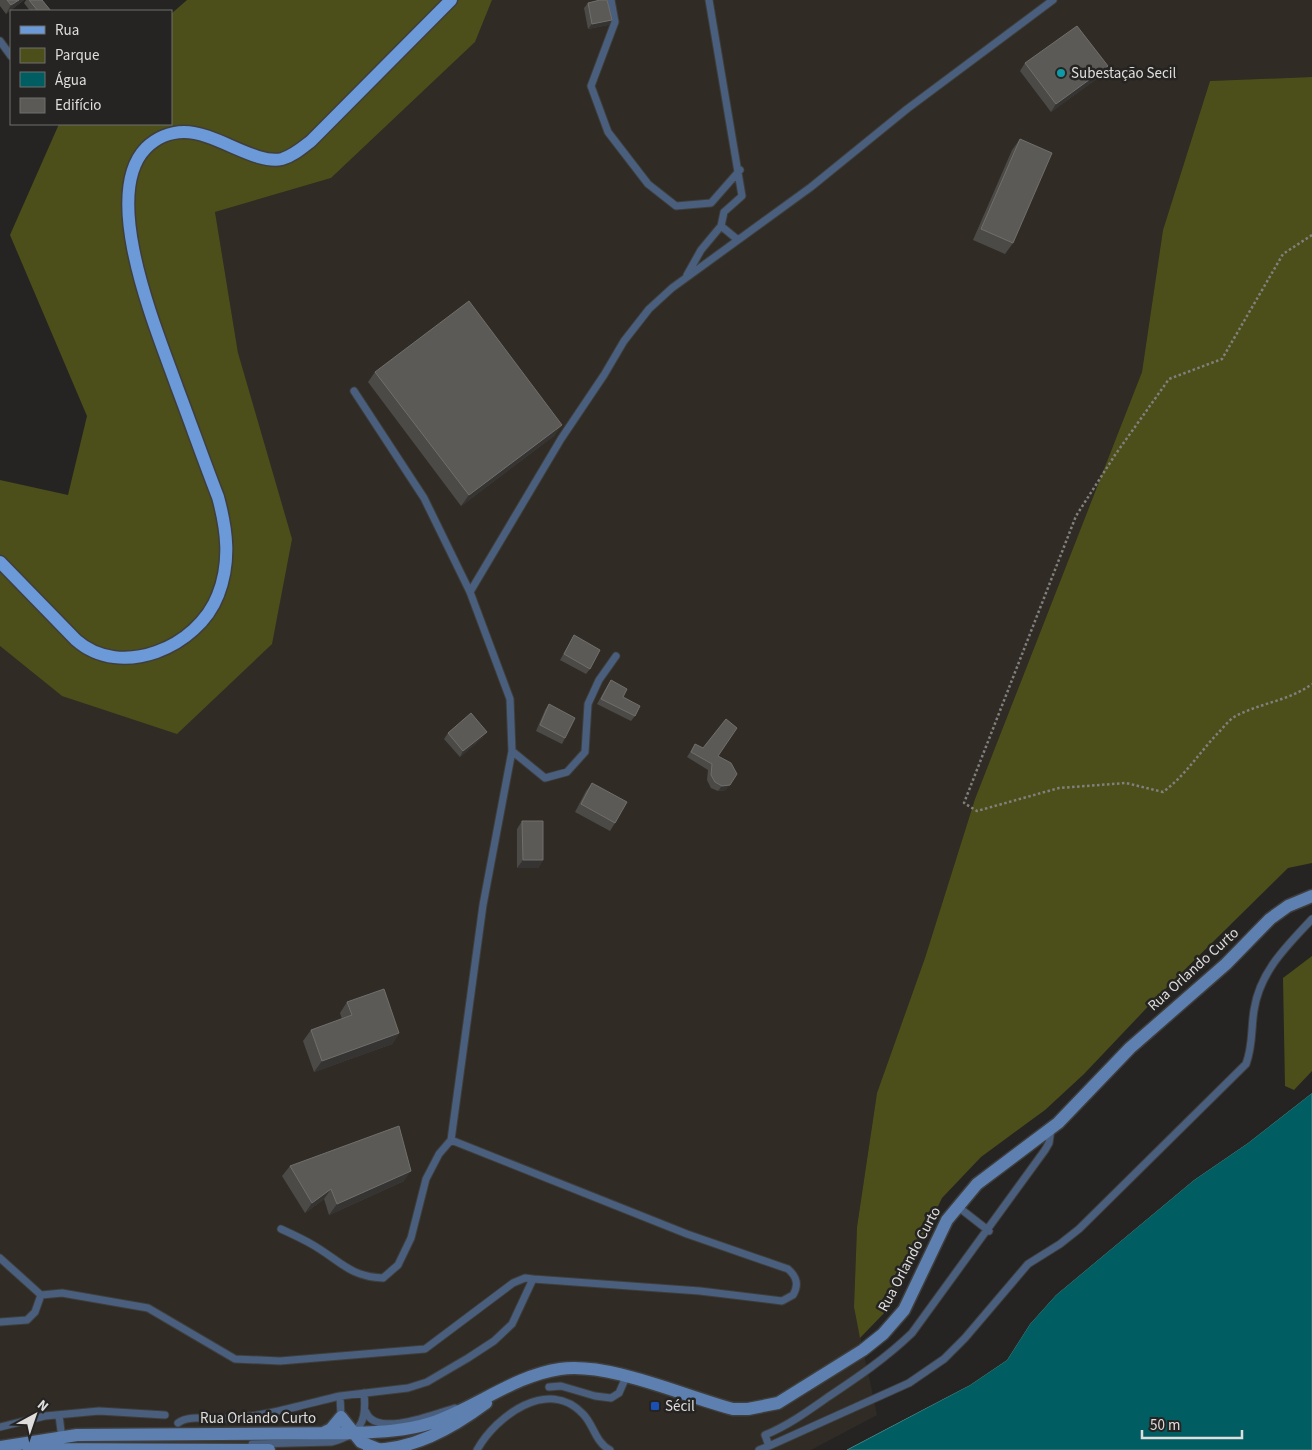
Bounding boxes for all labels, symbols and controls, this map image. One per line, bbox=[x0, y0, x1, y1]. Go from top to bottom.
legend bbox=[10, 10, 172, 125]
text: Rua bbox=[55, 20, 79, 41]
text: Parque bbox=[55, 45, 99, 66]
place label: Subestação Secil bbox=[1071, 63, 1177, 84]
marker: Subestação Secil bbox=[1055, 67, 1067, 79]
text: Água bbox=[55, 70, 86, 91]
text: Edifício bbox=[55, 95, 102, 116]
street label: Rua Orlando Curto bbox=[1143, 923, 1244, 1016]
street label: Rua Orlando Curto bbox=[873, 1203, 946, 1315]
north arrow bbox=[10, 1390, 60, 1440]
text: N bbox=[33, 1395, 53, 1416]
place label: Sécil bbox=[665, 1396, 695, 1417]
marker: Sécil bbox=[649, 1400, 661, 1412]
street label: Rua Orlando Curto bbox=[200, 1408, 316, 1429]
scale bar bbox=[1142, 1408, 1242, 1440]
text: 50 m bbox=[1150, 1415, 1180, 1436]

